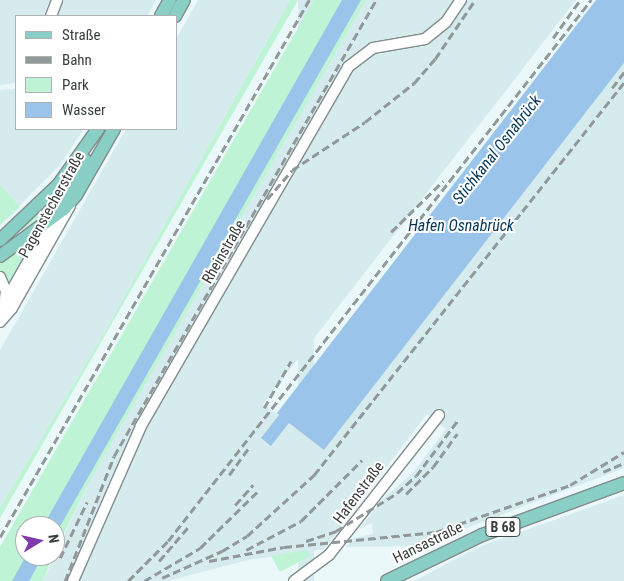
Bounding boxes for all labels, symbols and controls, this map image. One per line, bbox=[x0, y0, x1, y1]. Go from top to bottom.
legend bbox=[15, 15, 178, 130]
text: Straße bbox=[62, 26, 101, 44]
text: Bahn bbox=[62, 51, 92, 69]
text: Park bbox=[62, 76, 89, 94]
water label: Stichkanal Osnabrück bbox=[449, 92, 545, 208]
text: Wasser bbox=[62, 101, 106, 119]
street label: Pagenstecherstraße bbox=[15, 149, 89, 261]
water label: Hafen Osnabrück bbox=[408, 216, 514, 236]
street label: Rheinstraße bbox=[199, 217, 249, 287]
street label: Hafenstraße bbox=[330, 458, 388, 528]
north arrow bbox=[15, 516, 65, 566]
road number: B 68 bbox=[484, 516, 522, 538]
street label: Hansastraße bbox=[390, 518, 466, 568]
text: N bbox=[45, 533, 62, 544]

